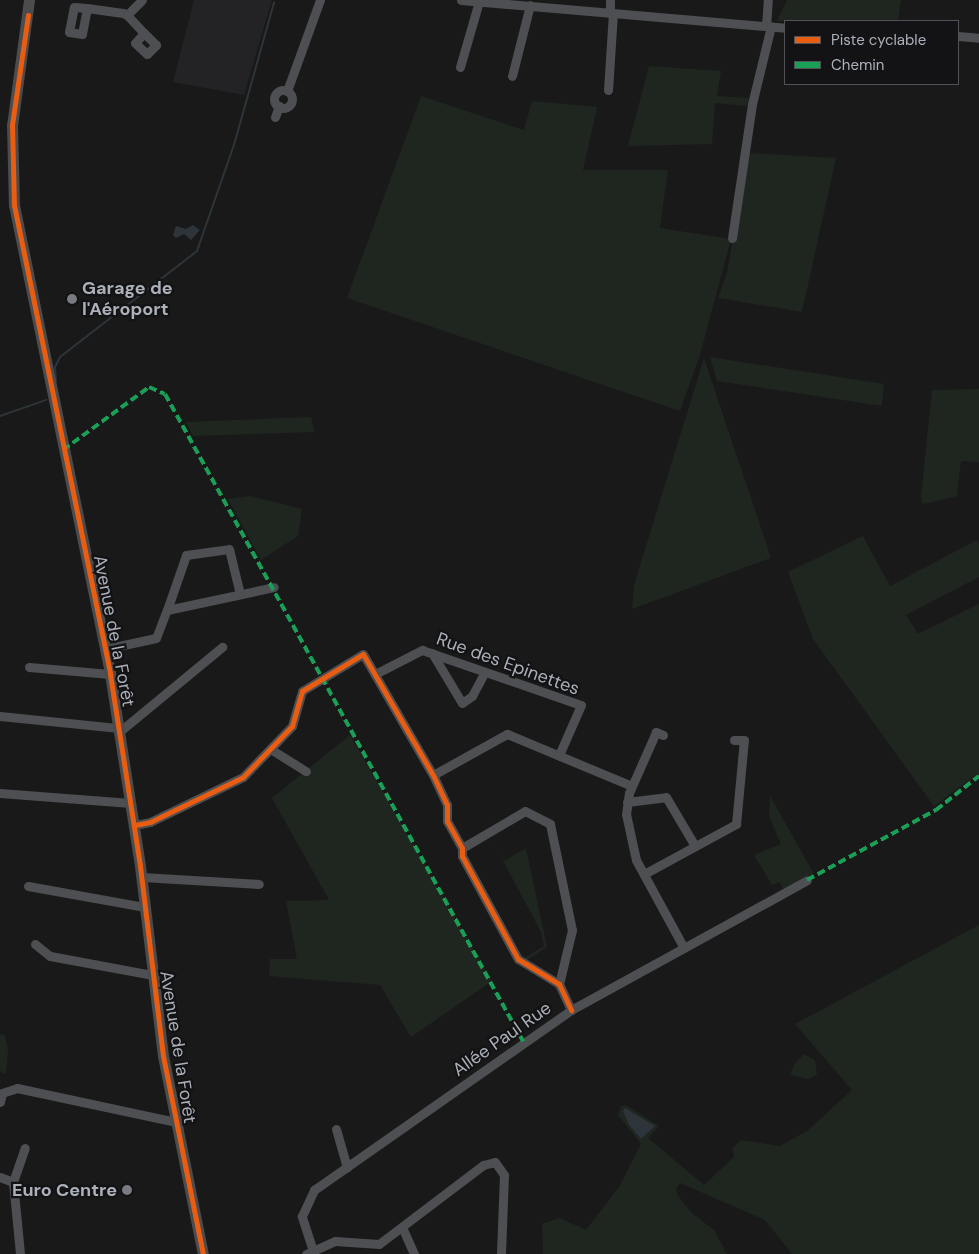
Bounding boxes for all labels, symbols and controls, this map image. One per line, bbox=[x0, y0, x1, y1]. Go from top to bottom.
legend bbox=[784, 20, 959, 85]
text: Piste cyclable bbox=[831, 30, 926, 50]
text: Chemin bbox=[831, 55, 884, 75]
place label: Garage de l'Aéroport bbox=[82, 278, 173, 320]
marker: Garage de l'Aéroport bbox=[66, 293, 78, 305]
street label: Avenue de la Forêt bbox=[89, 553, 139, 709]
street label: Rue des Epinettes bbox=[434, 628, 582, 700]
street label: Avenue de la Forêt bbox=[155, 969, 201, 1125]
street label: Allée Paul Rue bbox=[449, 997, 555, 1081]
place label: Euro Centre bbox=[12, 1179, 117, 1201]
marker: Euro Centre bbox=[121, 1184, 133, 1196]

